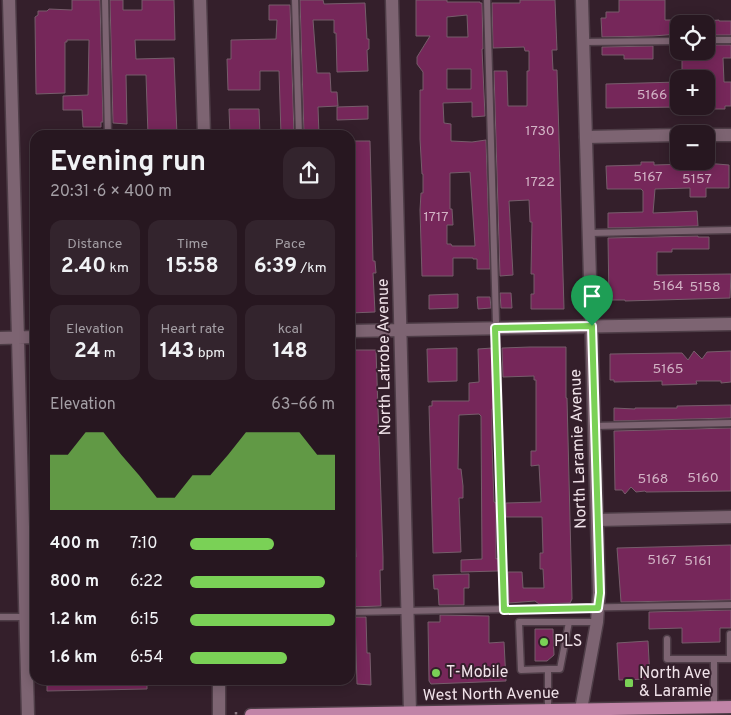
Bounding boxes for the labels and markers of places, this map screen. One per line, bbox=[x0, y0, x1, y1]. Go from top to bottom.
pin bbox=[571, 275, 613, 326]
place label: PLS bbox=[554, 632, 582, 652]
marker: PLS bbox=[538, 636, 550, 648]
place label: T-Mobile bbox=[446, 663, 508, 683]
place label: North Ave & Laramie bbox=[639, 664, 712, 702]
marker: T-Mobile bbox=[430, 667, 442, 679]
marker: North Ave & Laramie bbox=[623, 677, 635, 689]

